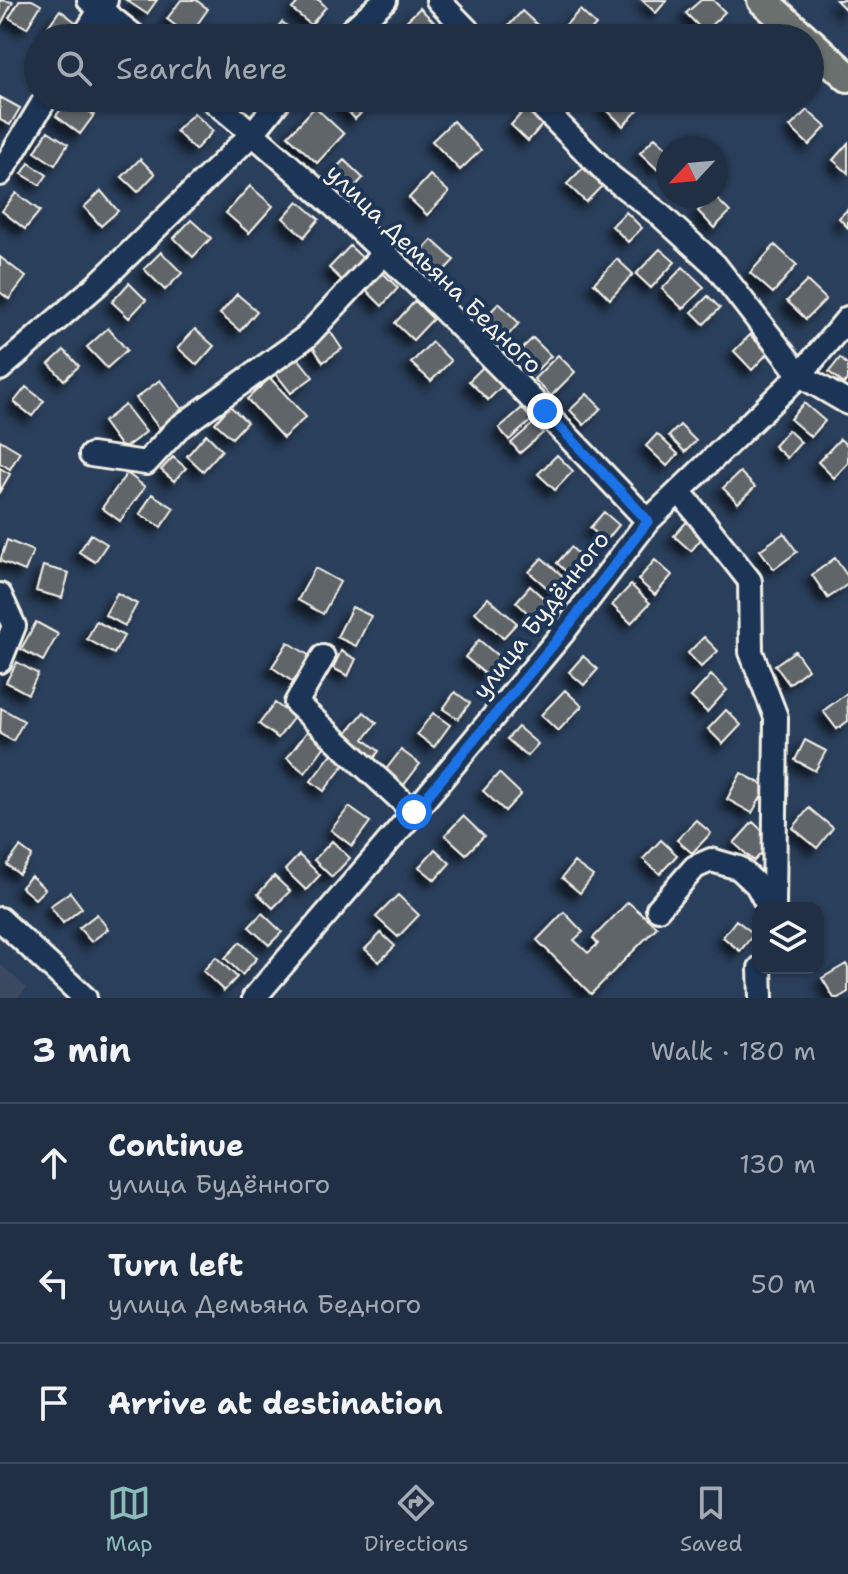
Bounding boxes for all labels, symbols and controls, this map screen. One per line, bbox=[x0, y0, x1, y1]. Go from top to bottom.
search box bbox=[24, 24, 824, 112]
icon: search bbox=[52, 46, 96, 90]
text: Search here bbox=[116, 48, 287, 89]
north arrow bbox=[656, 136, 728, 208]
street label: улица Демьяна Бедного bbox=[319, 157, 549, 381]
route end bbox=[527, 393, 563, 429]
street label: улица Будённого bbox=[465, 524, 617, 706]
route start bbox=[396, 794, 432, 830]
map controls bbox=[752, 902, 824, 974]
button: layers bbox=[752, 902, 824, 974]
text: 3 min bbox=[32, 1027, 131, 1073]
text: Walk · 180 m bbox=[651, 1033, 816, 1068]
text: Continue bbox=[108, 1125, 244, 1166]
icon: ahead bbox=[32, 1141, 76, 1185]
text: 130 m bbox=[739, 1146, 816, 1181]
text: улица Будённого bbox=[108, 1166, 330, 1201]
text: Turn left bbox=[108, 1245, 243, 1286]
icon: left bbox=[32, 1261, 76, 1305]
text: 50 m bbox=[751, 1266, 816, 1301]
text: улица Демьяна Бедного bbox=[108, 1286, 421, 1321]
icon: arrive bbox=[32, 1381, 76, 1425]
text: Arrive at destination bbox=[108, 1383, 443, 1424]
tab: Map bbox=[106, 1481, 153, 1558]
tab: Directions bbox=[364, 1481, 469, 1558]
tab: Saved bbox=[680, 1481, 742, 1558]

